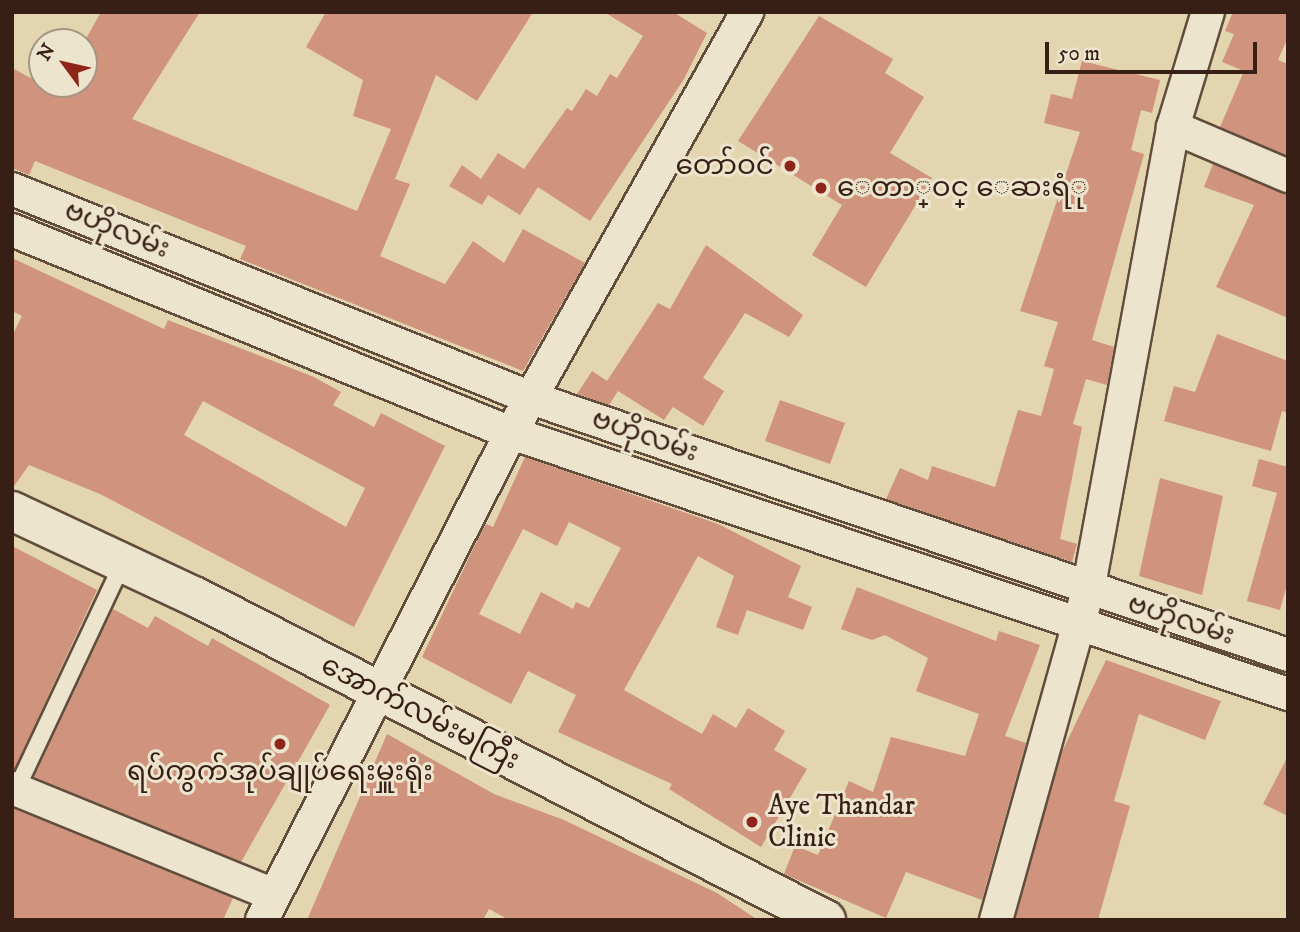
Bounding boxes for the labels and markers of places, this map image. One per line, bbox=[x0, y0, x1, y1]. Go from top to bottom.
place label: တော်ဝင် bbox=[675, 149, 774, 183]
marker: တော်ဝင် bbox=[780, 156, 800, 176]
place label: ေတာ္ဝင္ ေဆးရံု bbox=[837, 171, 1086, 205]
marker: ေတာ္ဝင္ ေဆးရံု bbox=[811, 178, 831, 198]
marker: ရပ်ကွက်အုပ်ချုပ်ရေးမှူးရုံး bbox=[272, 736, 288, 752]
place label: ရပ်ကွက်အုပ်ချုပ်ရေးမှူးရုံး bbox=[127, 755, 433, 789]
place label: Aye Thandar Clinic bbox=[768, 789, 915, 855]
marker: Aye Thandar Clinic bbox=[742, 812, 762, 832]

